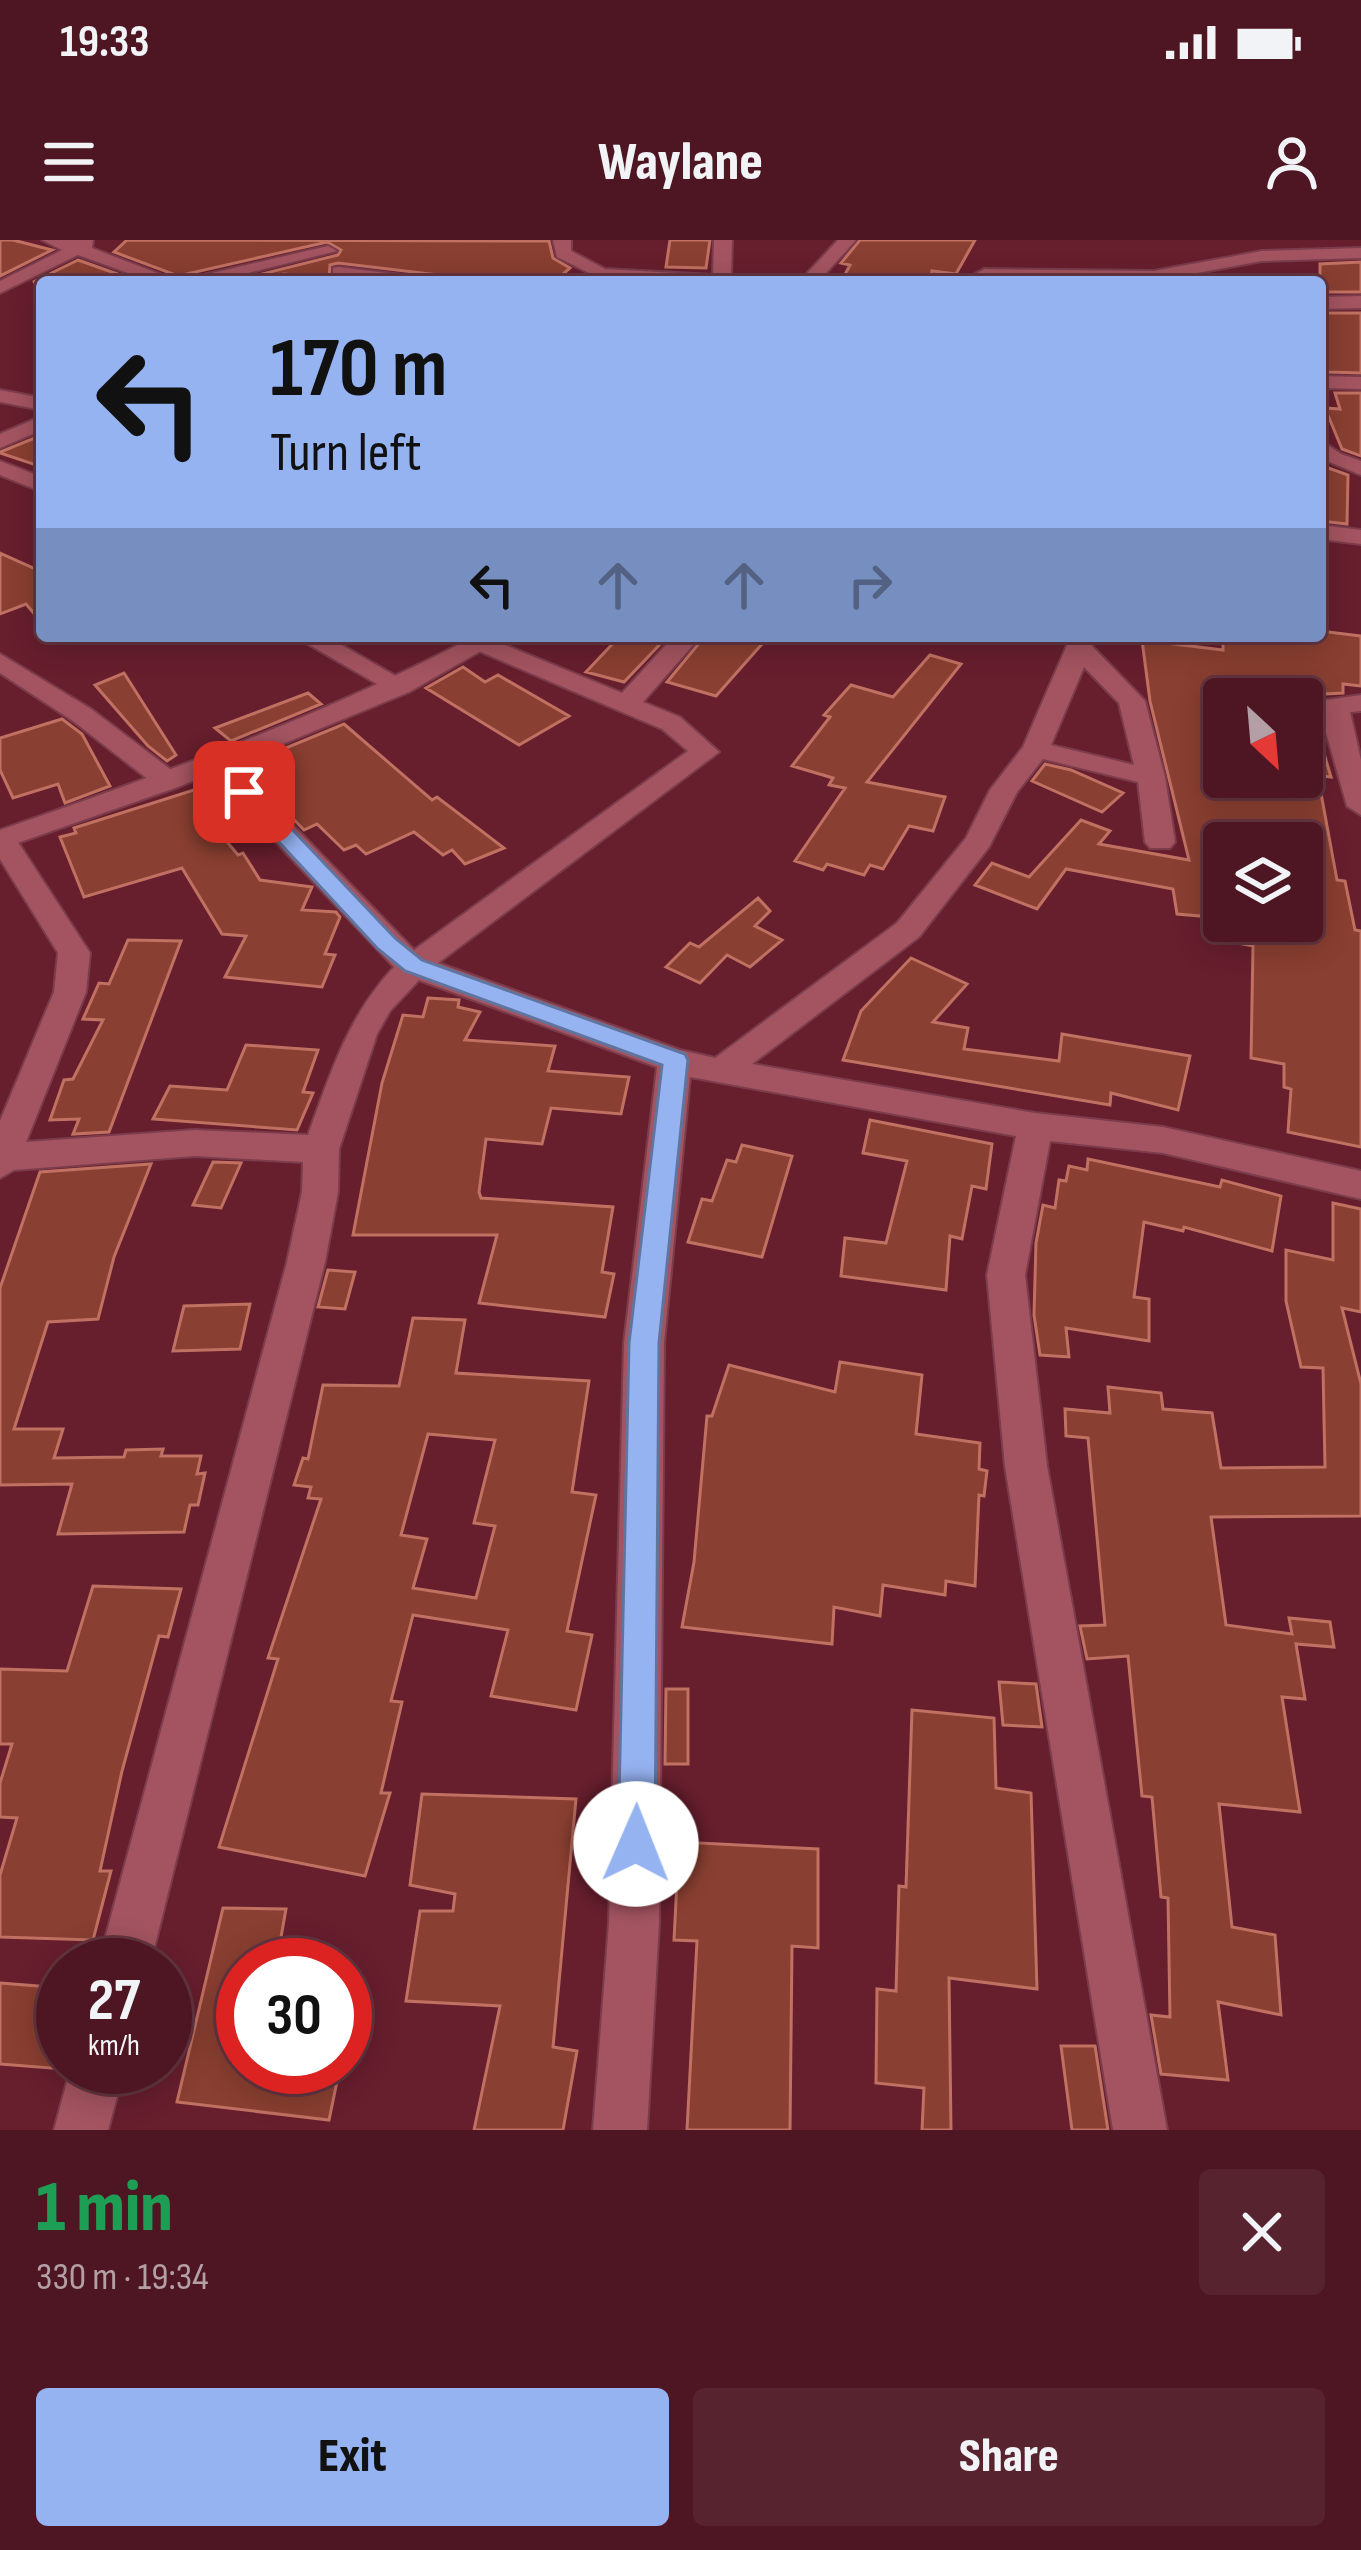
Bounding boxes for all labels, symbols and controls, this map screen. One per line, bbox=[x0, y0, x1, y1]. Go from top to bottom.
text: 19:33 bbox=[60, 15, 149, 70]
icon: menu bbox=[36, 129, 102, 195]
icon: person bbox=[1259, 129, 1325, 195]
text: Waylane bbox=[598, 130, 763, 195]
text: 170 m bbox=[270, 319, 447, 420]
icon: left bbox=[72, 324, 228, 480]
text: Turn left bbox=[270, 421, 422, 486]
icon: left bbox=[459, 552, 525, 618]
icon: ahead bbox=[585, 552, 651, 618]
icon: ahead bbox=[711, 552, 777, 618]
icon: right bbox=[837, 552, 903, 618]
north arrow bbox=[1203, 678, 1323, 798]
map controls bbox=[1203, 678, 1323, 942]
pin bbox=[193, 741, 295, 843]
icon: arrive bbox=[211, 759, 277, 825]
button: layers bbox=[1203, 822, 1323, 942]
position arrow bbox=[573, 1781, 699, 1907]
speed limit sign: 30 bbox=[216, 1938, 372, 2094]
text: 27 bbox=[88, 1965, 140, 2037]
text: km/h bbox=[88, 2028, 140, 2064]
text: 1 min bbox=[36, 2165, 173, 2252]
button: close bbox=[1199, 2169, 1325, 2295]
text: 330 m · 19:34 bbox=[36, 2254, 209, 2301]
button: Exit bbox=[36, 2388, 669, 2526]
button: Share bbox=[693, 2388, 1325, 2526]

